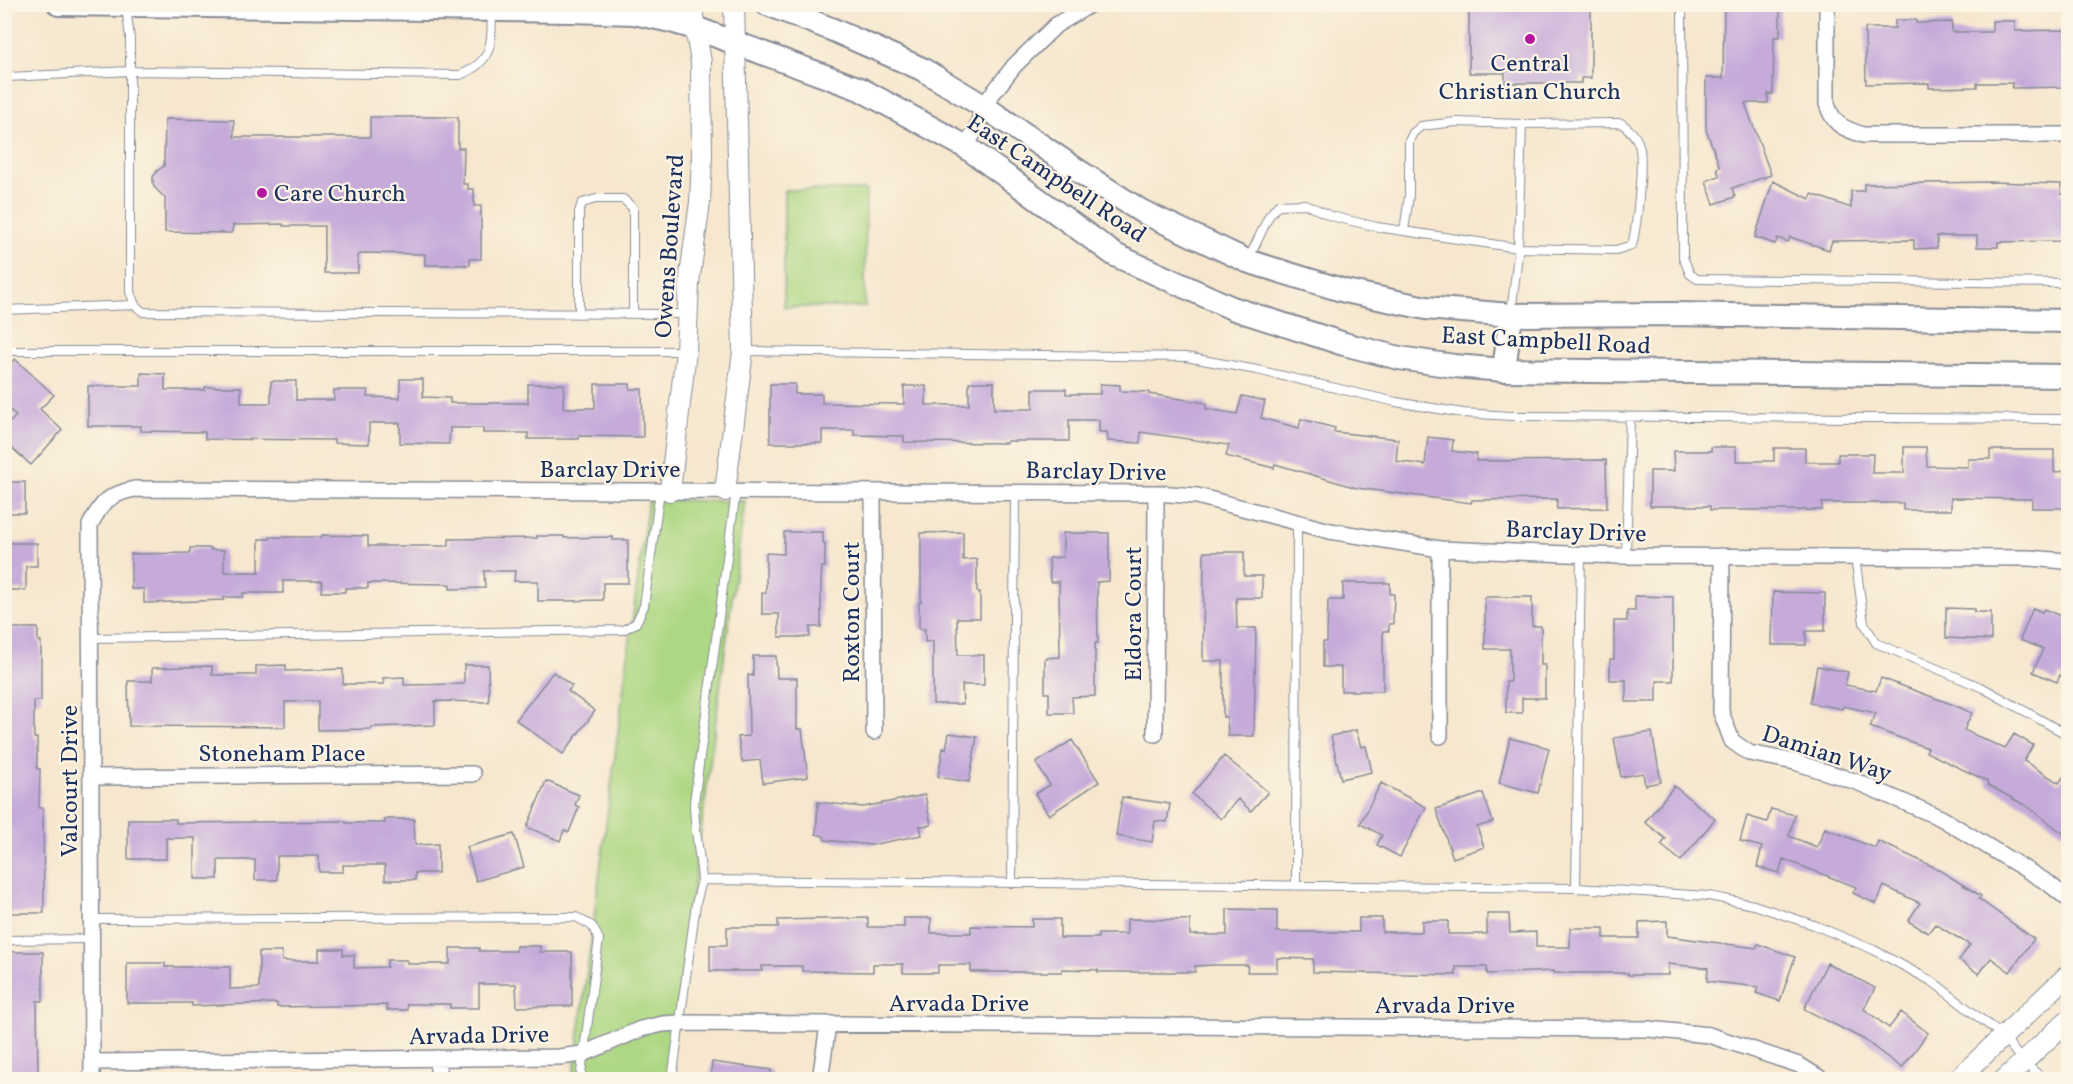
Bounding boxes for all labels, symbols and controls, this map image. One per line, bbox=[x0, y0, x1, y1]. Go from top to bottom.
marker: Central Christian Church bbox=[1523, 32, 1537, 46]
place label: Central Christian Church bbox=[1439, 48, 1621, 110]
street label: East Campbell Road bbox=[959, 107, 1152, 252]
street label: Owens Boulevard bbox=[648, 153, 694, 339]
place label: Care Church bbox=[274, 178, 406, 212]
marker: Care Church bbox=[255, 186, 269, 200]
street label: East Campbell Road bbox=[1440, 320, 1652, 364]
street label: Barclay Drive bbox=[539, 454, 681, 488]
street label: Barclay Drive bbox=[1025, 455, 1167, 491]
street label: Barclay Drive bbox=[1505, 514, 1647, 552]
street label: Roxton Court bbox=[836, 541, 870, 683]
street label: Eldora Court bbox=[1118, 546, 1152, 682]
street label: Valcourt Drive bbox=[54, 705, 88, 857]
street label: Damian Way bbox=[1757, 718, 1896, 792]
street label: Stoneham Place bbox=[198, 738, 366, 772]
street label: Arvada Drive bbox=[889, 988, 1029, 1022]
street label: Arvada Drive bbox=[1375, 990, 1515, 1024]
street label: Arvada Drive bbox=[409, 1019, 550, 1055]

